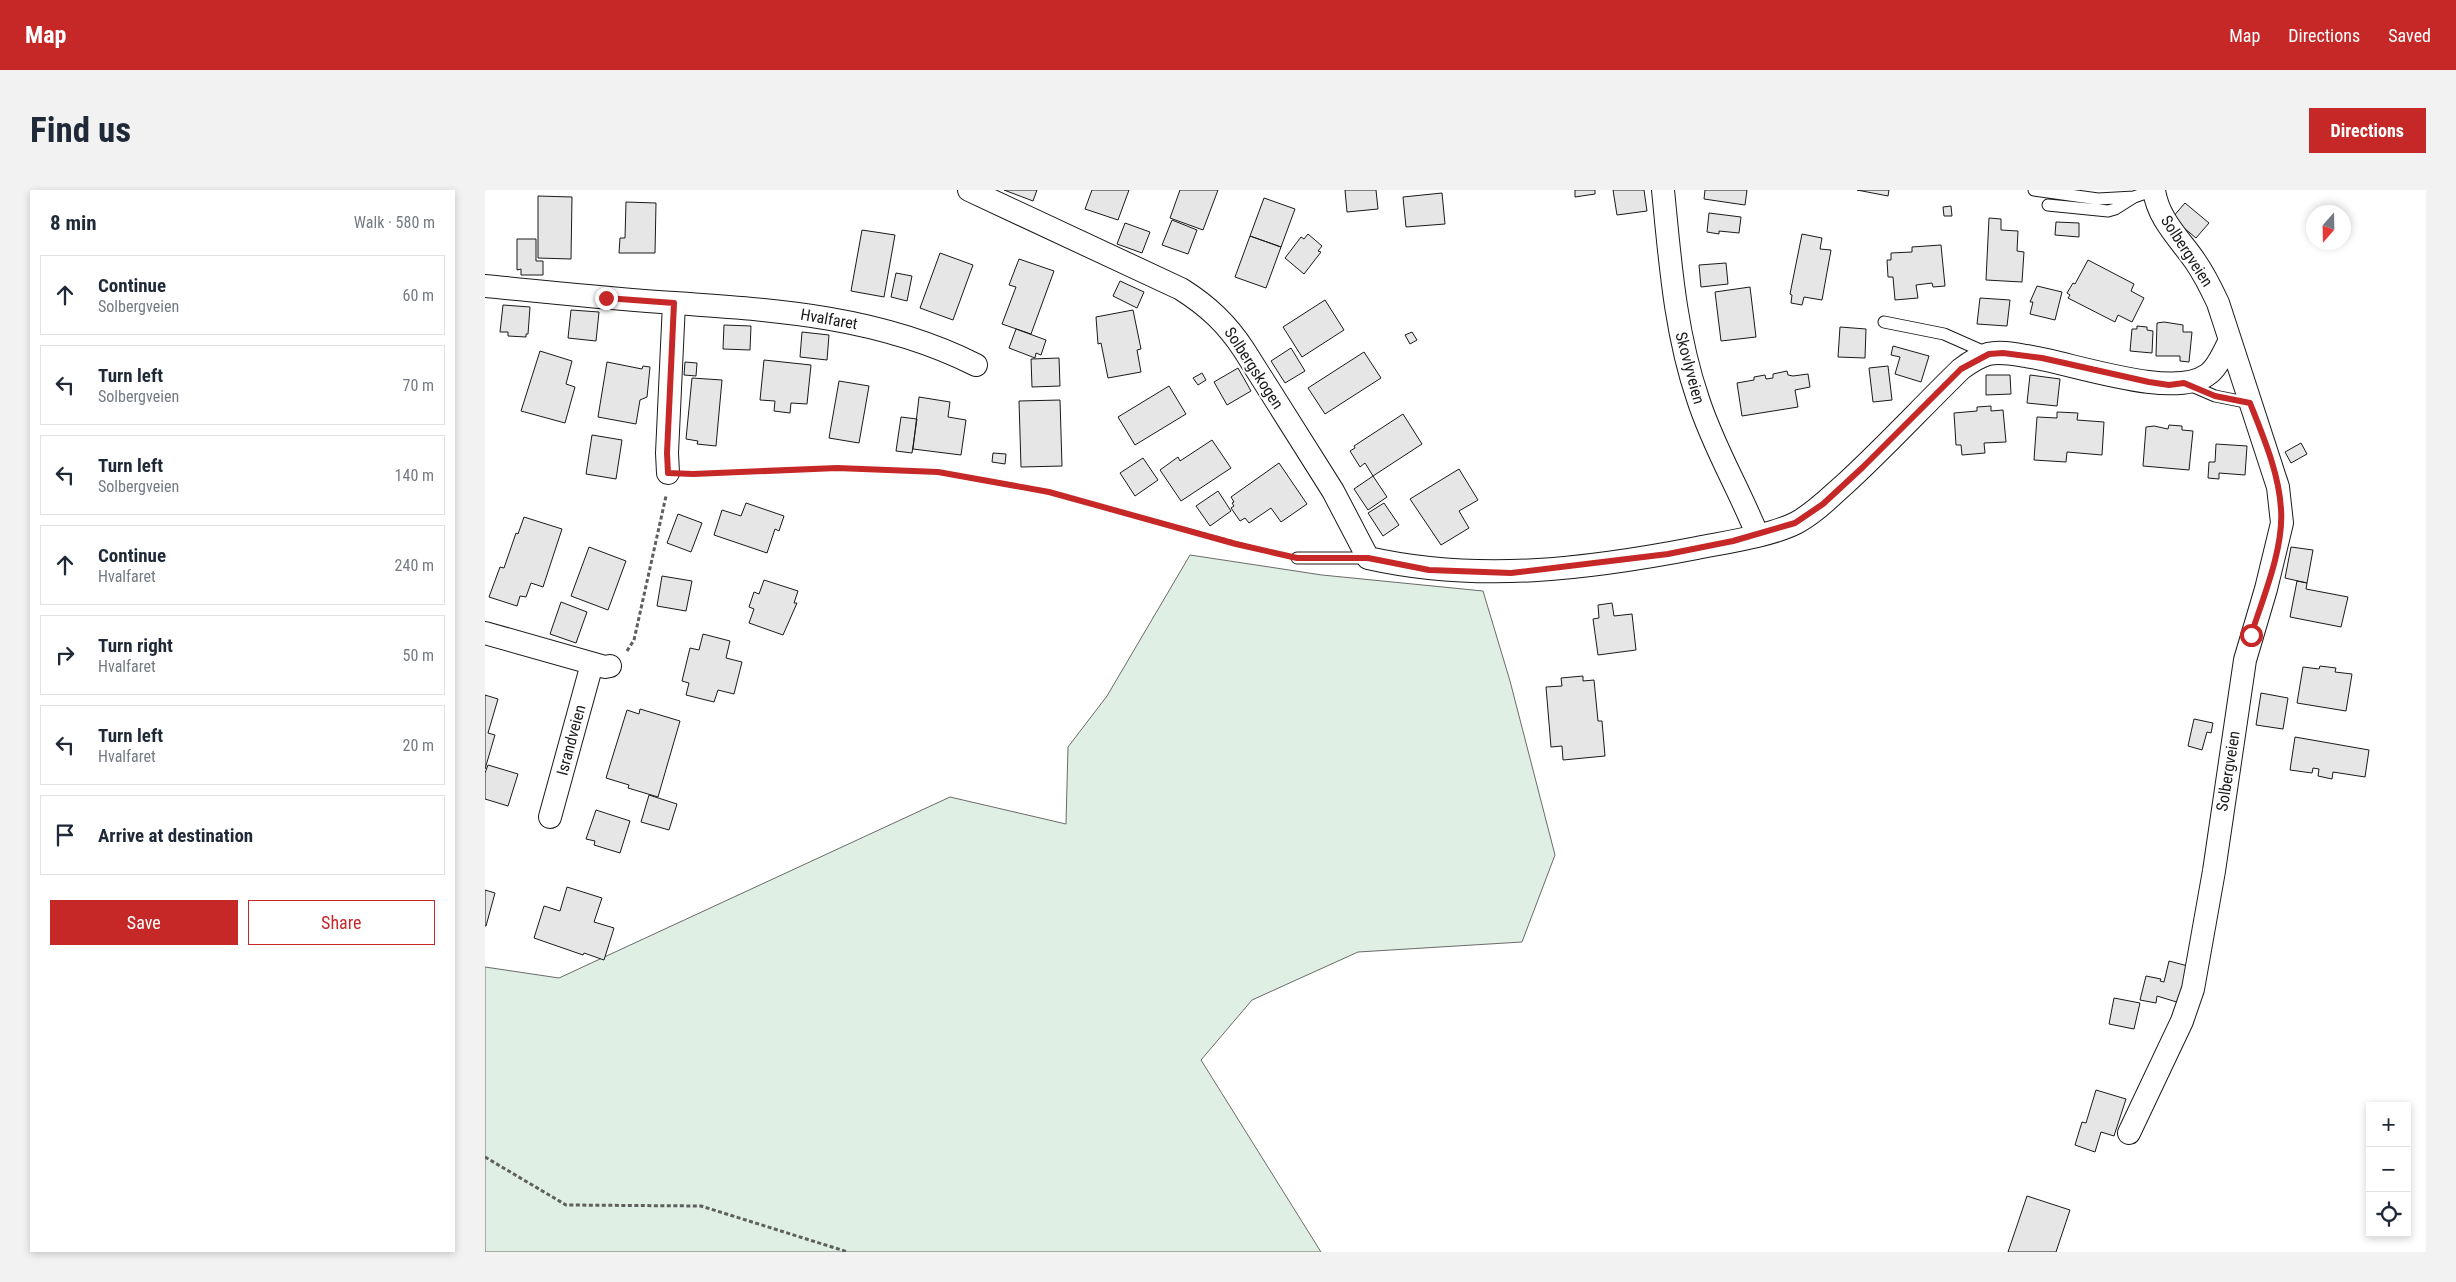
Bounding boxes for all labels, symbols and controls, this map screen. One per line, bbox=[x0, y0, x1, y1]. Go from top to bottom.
text: Map bbox=[25, 21, 66, 49]
text: Map bbox=[2229, 25, 2260, 46]
text: Directions bbox=[2288, 25, 2360, 46]
text: Saved bbox=[2388, 25, 2431, 46]
button: Directions bbox=[2309, 108, 2426, 153]
text: Find us bbox=[30, 110, 131, 151]
north arrow bbox=[2306, 205, 2351, 250]
text: 8 min bbox=[50, 211, 97, 235]
street label: Solbergveien bbox=[2157, 212, 2217, 290]
text: Walk · 580 m bbox=[354, 213, 435, 232]
text: Continue bbox=[98, 274, 166, 297]
icon: ahead bbox=[51, 281, 79, 309]
text: 60 m bbox=[402, 286, 434, 305]
route end bbox=[595, 287, 618, 310]
text: Solbergveien bbox=[98, 297, 179, 316]
street label: Hvalfaret bbox=[799, 305, 859, 333]
street label: Solbergskogen bbox=[1221, 324, 1287, 412]
street label: Skovlyveien bbox=[1671, 330, 1709, 406]
text: Turn left bbox=[98, 364, 163, 387]
icon: left bbox=[51, 371, 79, 399]
text: 70 m bbox=[402, 376, 434, 395]
text: Solbergveien bbox=[98, 387, 179, 406]
text: Turn left bbox=[98, 454, 163, 477]
icon: left bbox=[51, 461, 79, 489]
text: 140 m bbox=[395, 466, 434, 485]
text: Solbergveien bbox=[98, 477, 179, 496]
text: Continue bbox=[98, 544, 166, 567]
icon: ahead bbox=[51, 551, 79, 579]
text: 240 m bbox=[395, 556, 434, 575]
text: Hvalfaret bbox=[98, 567, 156, 586]
route start bbox=[2240, 624, 2263, 647]
text: Turn right bbox=[98, 634, 173, 657]
icon: right bbox=[51, 641, 79, 669]
text: 50 m bbox=[402, 646, 434, 665]
text: Hvalfaret bbox=[98, 657, 156, 676]
street label: Israndveien bbox=[552, 703, 590, 777]
text: Turn left bbox=[98, 724, 163, 747]
street label: Solbergveien bbox=[2212, 729, 2244, 813]
icon: left bbox=[51, 731, 79, 759]
text: 20 m bbox=[402, 736, 434, 755]
text: Hvalfaret bbox=[98, 747, 156, 766]
icon: arrive bbox=[51, 821, 79, 849]
text: Arrive at destination bbox=[98, 824, 253, 847]
button: Save bbox=[50, 900, 238, 945]
button: Share bbox=[248, 900, 435, 945]
map controls bbox=[2366, 1102, 2411, 1237]
button: + bbox=[2366, 1102, 2411, 1147]
button: − bbox=[2366, 1147, 2411, 1192]
button: locate bbox=[2366, 1192, 2411, 1237]

